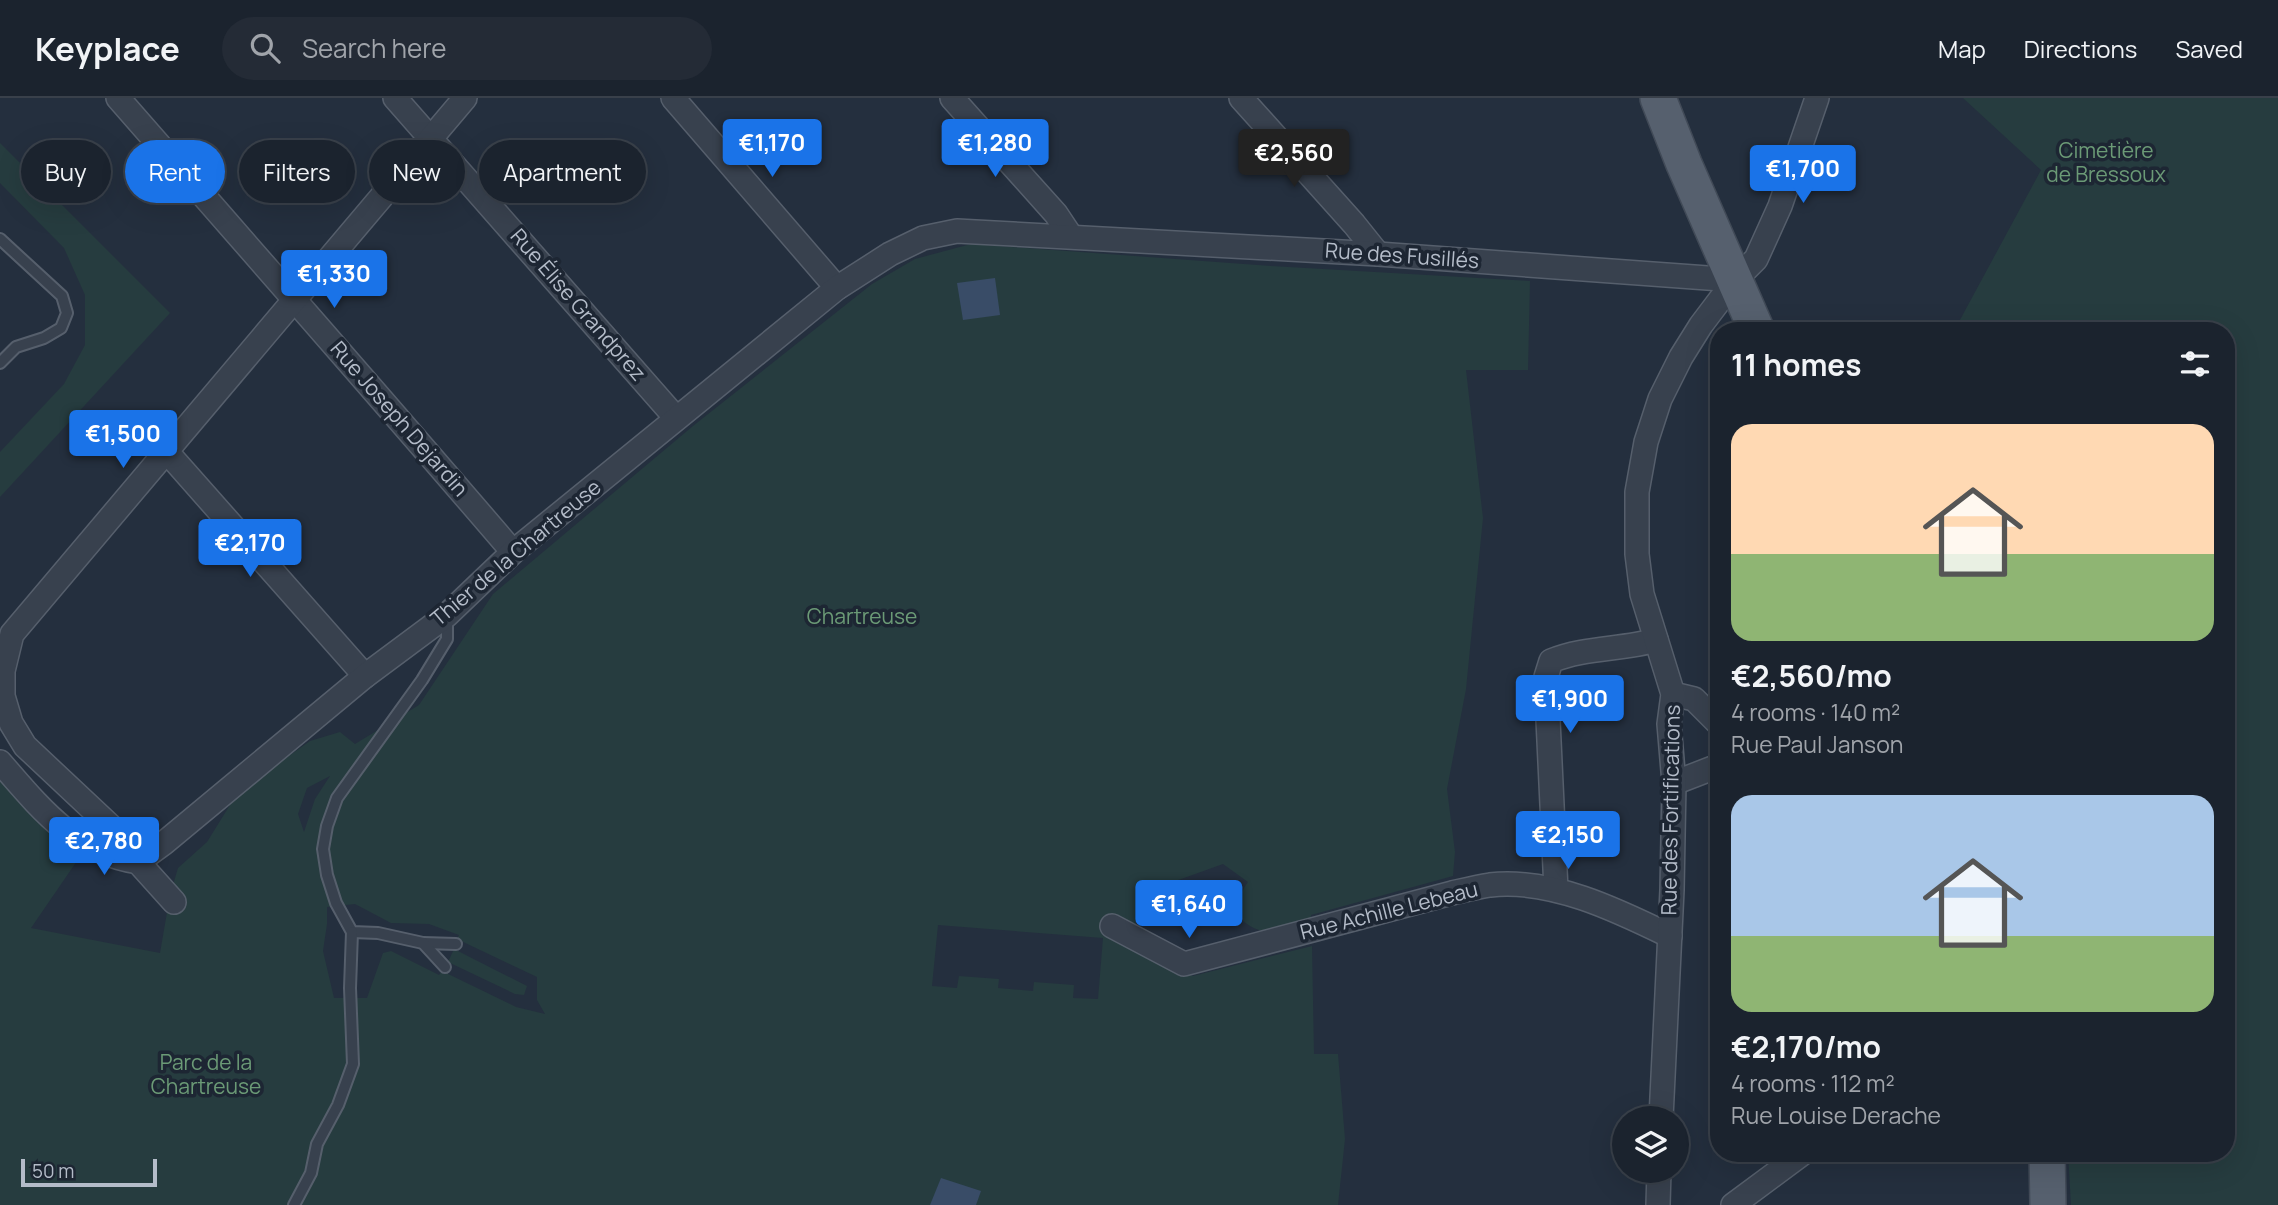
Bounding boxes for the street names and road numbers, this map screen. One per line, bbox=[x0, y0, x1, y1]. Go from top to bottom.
street label: Rue Élise Grandprez bbox=[505, 222, 653, 386]
street label: Rue des Fusillés bbox=[1324, 236, 1480, 274]
street label: Rue Joseph Dejardin bbox=[325, 335, 475, 502]
street label: Thier de la Chartreuse bbox=[424, 473, 606, 632]
street label: Rue des Fortifications bbox=[1654, 704, 1686, 916]
street label: Rue Achille Lebeau bbox=[1297, 874, 1481, 946]

